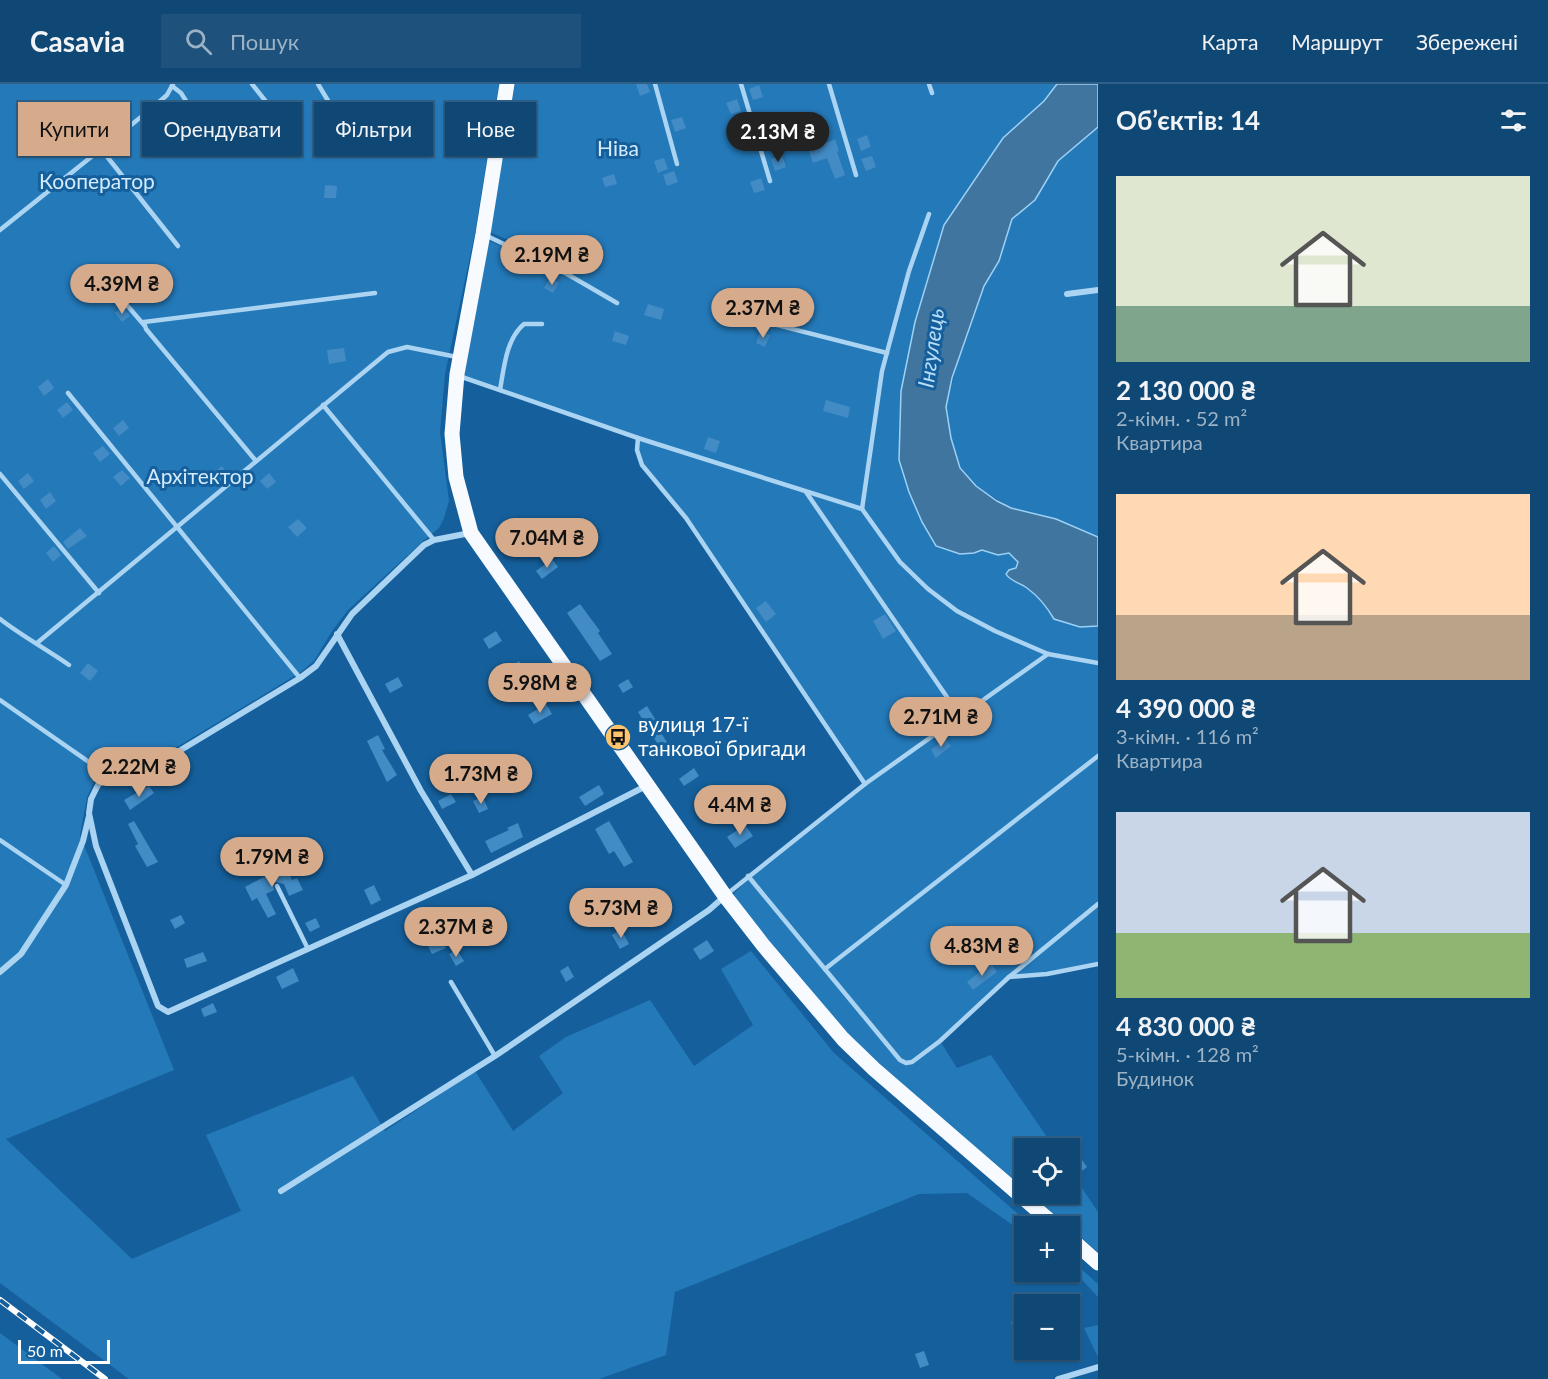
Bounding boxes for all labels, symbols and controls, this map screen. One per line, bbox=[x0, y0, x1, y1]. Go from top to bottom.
search box bbox=[161, 14, 581, 68]
text: Casavia bbox=[30, 24, 125, 58]
icon: search bbox=[182, 25, 215, 58]
text: Пошук bbox=[230, 28, 299, 55]
text: Карта bbox=[1202, 29, 1258, 54]
text: Маршрут bbox=[1291, 29, 1383, 54]
text: Збережені bbox=[1416, 29, 1518, 54]
chip: Купити bbox=[18, 102, 130, 156]
chip: Орендувати bbox=[142, 102, 302, 156]
chip: Фільтри bbox=[314, 102, 433, 156]
chip: Нове bbox=[445, 102, 536, 156]
text: Об’єктів: 14 bbox=[1116, 104, 1260, 136]
icon: filters bbox=[1497, 104, 1530, 137]
pin: 2.13M ₴ bbox=[723, 112, 833, 163]
text: 2.13M ₴ bbox=[740, 119, 816, 143]
park label: Ніва bbox=[597, 135, 639, 160]
park label: Кооператор bbox=[39, 168, 155, 193]
icon: home bbox=[1269, 215, 1377, 323]
pin: 2.19M ₴ bbox=[497, 235, 607, 286]
text: 2.19M ₴ bbox=[514, 242, 590, 266]
pin: 4.39M ₴ bbox=[67, 264, 177, 315]
text: 4.39M ₴ bbox=[84, 271, 160, 295]
pin: 2.37M ₴ bbox=[708, 288, 818, 339]
text: 2.37M ₴ bbox=[725, 295, 801, 319]
water label: Інгулець bbox=[912, 306, 949, 389]
text: 2 130 000 ₴ bbox=[1116, 374, 1256, 406]
text: 2-кімн. · 52 m² bbox=[1116, 406, 1247, 430]
text: Квартира bbox=[1116, 430, 1203, 454]
park label: Архітектор bbox=[147, 463, 253, 488]
pin: 7.04M ₴ bbox=[492, 518, 602, 569]
text: 7.04M ₴ bbox=[509, 525, 585, 549]
icon: home bbox=[1269, 533, 1377, 641]
pin: 5.98M ₴ bbox=[485, 663, 595, 714]
text: 5.98M ₴ bbox=[502, 670, 578, 694]
text: 4 390 000 ₴ bbox=[1116, 692, 1256, 724]
pin: 2.71M ₴ bbox=[886, 697, 996, 748]
text: 2.71M ₴ bbox=[903, 704, 979, 728]
place label: вулиця 17-ї танкової бригади bbox=[638, 711, 806, 760]
bus stop icon: вулиця 17-ї танкової бригади bbox=[603, 722, 633, 752]
text: 3-кімн. · 116 m² bbox=[1116, 724, 1259, 748]
pin: 2.22M ₴ bbox=[84, 747, 194, 798]
text: Квартира bbox=[1116, 748, 1203, 772]
text: 2.22M ₴ bbox=[101, 754, 177, 778]
pin: 1.73M ₴ bbox=[426, 754, 536, 805]
text: 1.73M ₴ bbox=[443, 761, 519, 785]
pin: 4.4M ₴ bbox=[691, 785, 789, 836]
text: 4.4M ₴ bbox=[708, 792, 772, 816]
pin: 1.79M ₴ bbox=[217, 837, 327, 888]
text: 1.79M ₴ bbox=[234, 844, 310, 868]
icon: home bbox=[1269, 851, 1377, 959]
pin: 5.73M ₴ bbox=[566, 888, 676, 939]
text: 5.73M ₴ bbox=[583, 895, 659, 919]
pin: 2.37M ₴ bbox=[401, 907, 511, 958]
text: 2.37M ₴ bbox=[418, 914, 494, 938]
pin: 4.83M ₴ bbox=[927, 926, 1037, 977]
text: 4.83M ₴ bbox=[944, 933, 1020, 957]
text: 4 830 000 ₴ bbox=[1116, 1010, 1256, 1042]
text: 5-кімн. · 128 m² bbox=[1116, 1042, 1259, 1066]
text: Будинок bbox=[1116, 1066, 1194, 1090]
map controls bbox=[1014, 1138, 1080, 1360]
button: locate bbox=[1014, 1138, 1080, 1204]
button: + bbox=[1014, 1216, 1080, 1282]
button: − bbox=[1014, 1294, 1080, 1360]
scale bar bbox=[18, 1337, 110, 1364]
text: 50 m bbox=[27, 1341, 63, 1360]

